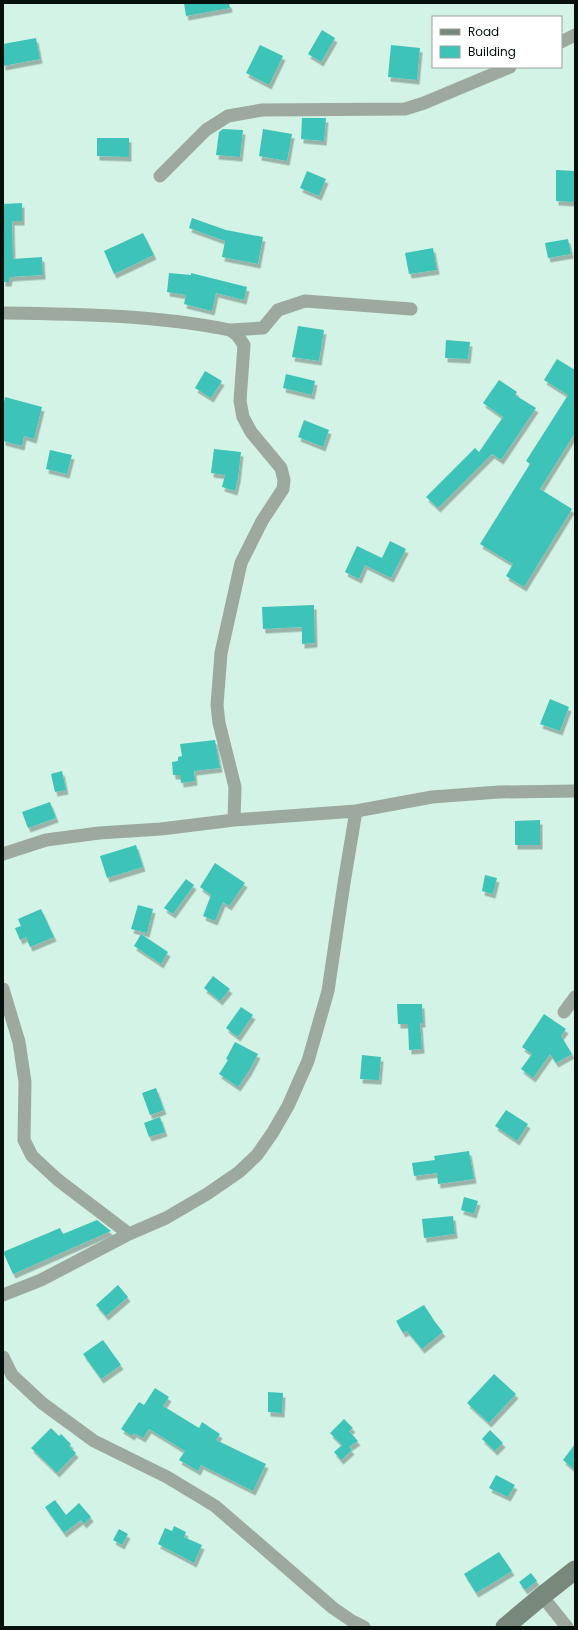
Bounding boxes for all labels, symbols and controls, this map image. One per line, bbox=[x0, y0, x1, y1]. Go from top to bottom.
legend bbox=[432, 16, 562, 68]
text: Road bbox=[468, 23, 499, 40]
text: Building bbox=[468, 43, 516, 60]

